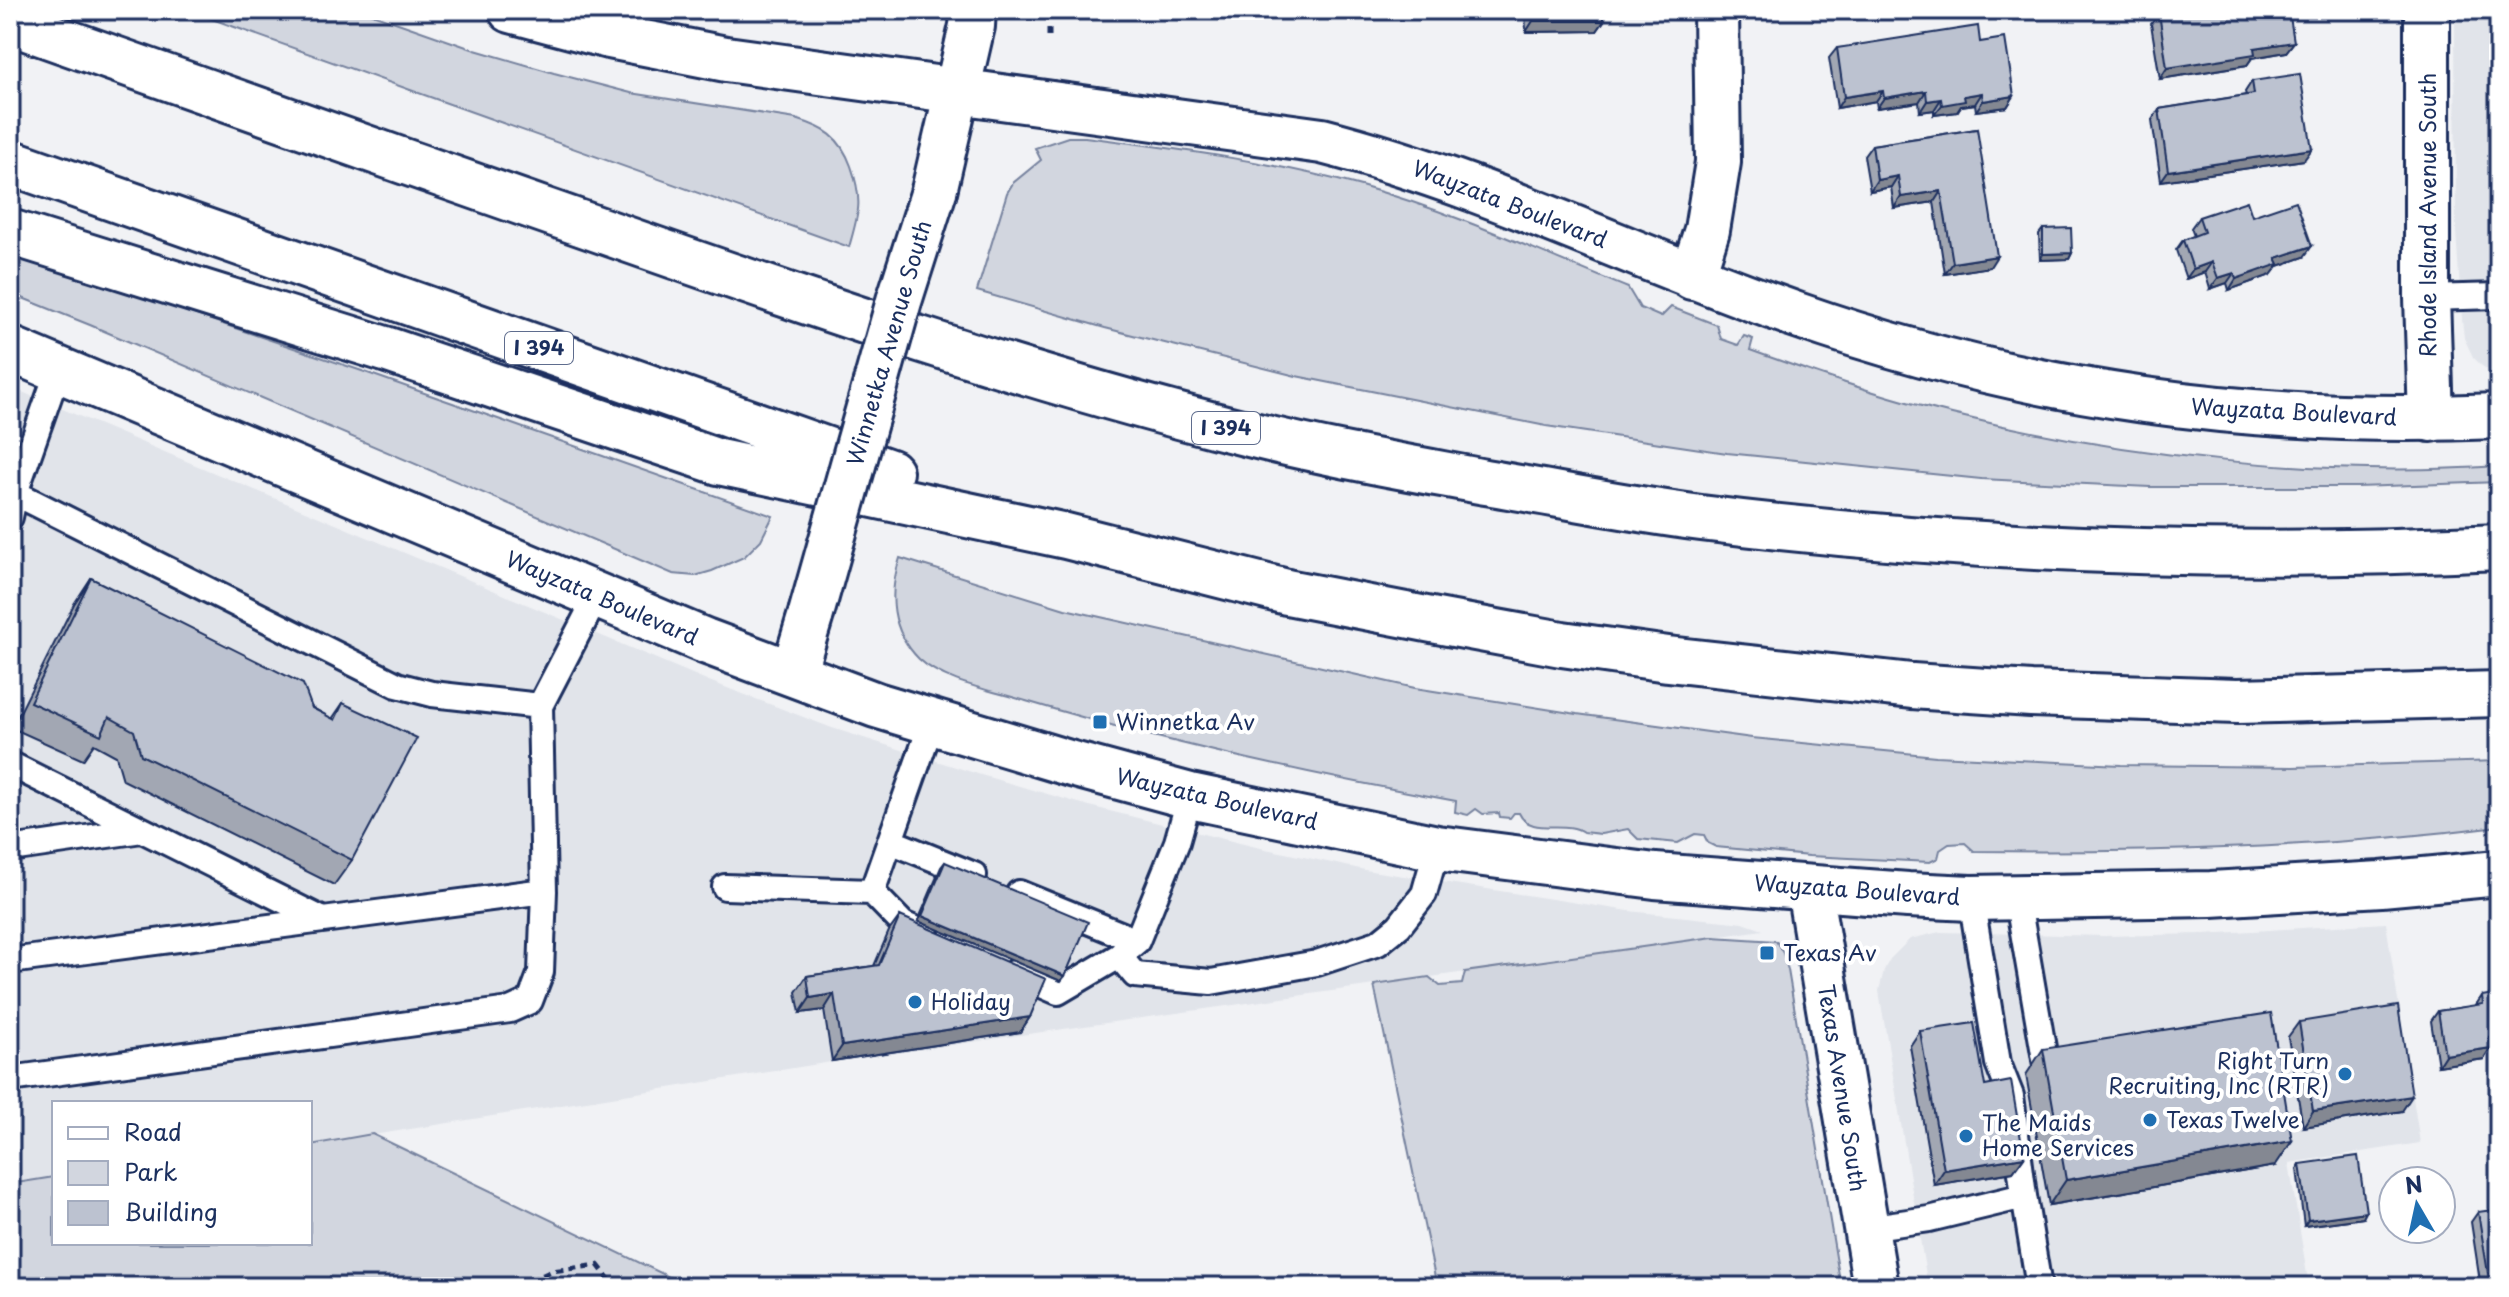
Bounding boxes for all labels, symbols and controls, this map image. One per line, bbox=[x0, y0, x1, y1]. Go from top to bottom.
street label: Rhode Island Avenue South bbox=[2410, 73, 2443, 357]
street label: Wayzata Boulevard bbox=[1408, 150, 1613, 255]
street label: Winnetka Avenue South bbox=[837, 216, 938, 469]
road number: I 394 bbox=[505, 332, 573, 364]
street label: Wayzata Boulevard bbox=[2190, 389, 2398, 432]
road number: I 394 bbox=[1192, 412, 1260, 444]
street label: Wayzata Boulevard bbox=[501, 541, 704, 652]
place label: Winnetka Av bbox=[1116, 704, 1255, 737]
marker: Winnetka Av bbox=[1091, 713, 1109, 731]
street label: Wayzata Boulevard bbox=[1113, 758, 1322, 837]
street label: Wayzata Boulevard bbox=[1753, 865, 1961, 912]
place label: Texas Av bbox=[1783, 935, 1877, 968]
marker: Texas Av bbox=[1758, 944, 1776, 962]
street label: Texas Avenue South bbox=[1811, 982, 1876, 1194]
place label: Holiday bbox=[931, 984, 1011, 1017]
marker: Holiday bbox=[906, 993, 924, 1011]
place label: Right Turn Recruiting, Inc (RTR) bbox=[2108, 1043, 2329, 1101]
marker: Right Turn Recruiting, Inc (RTR) bbox=[2336, 1065, 2354, 1083]
legend bbox=[52, 1101, 312, 1245]
place label: Texas Twelve bbox=[2166, 1102, 2300, 1135]
place label: The Maids Home Services bbox=[1982, 1105, 2134, 1163]
marker: Texas Twelve bbox=[2141, 1111, 2159, 1129]
text: Road bbox=[124, 1113, 182, 1149]
marker: The Maids Home Services bbox=[1957, 1127, 1975, 1145]
text: Park bbox=[124, 1153, 178, 1189]
north arrow bbox=[2377, 1165, 2457, 1245]
text: N bbox=[2402, 1166, 2425, 1201]
text: Building bbox=[124, 1193, 218, 1229]

